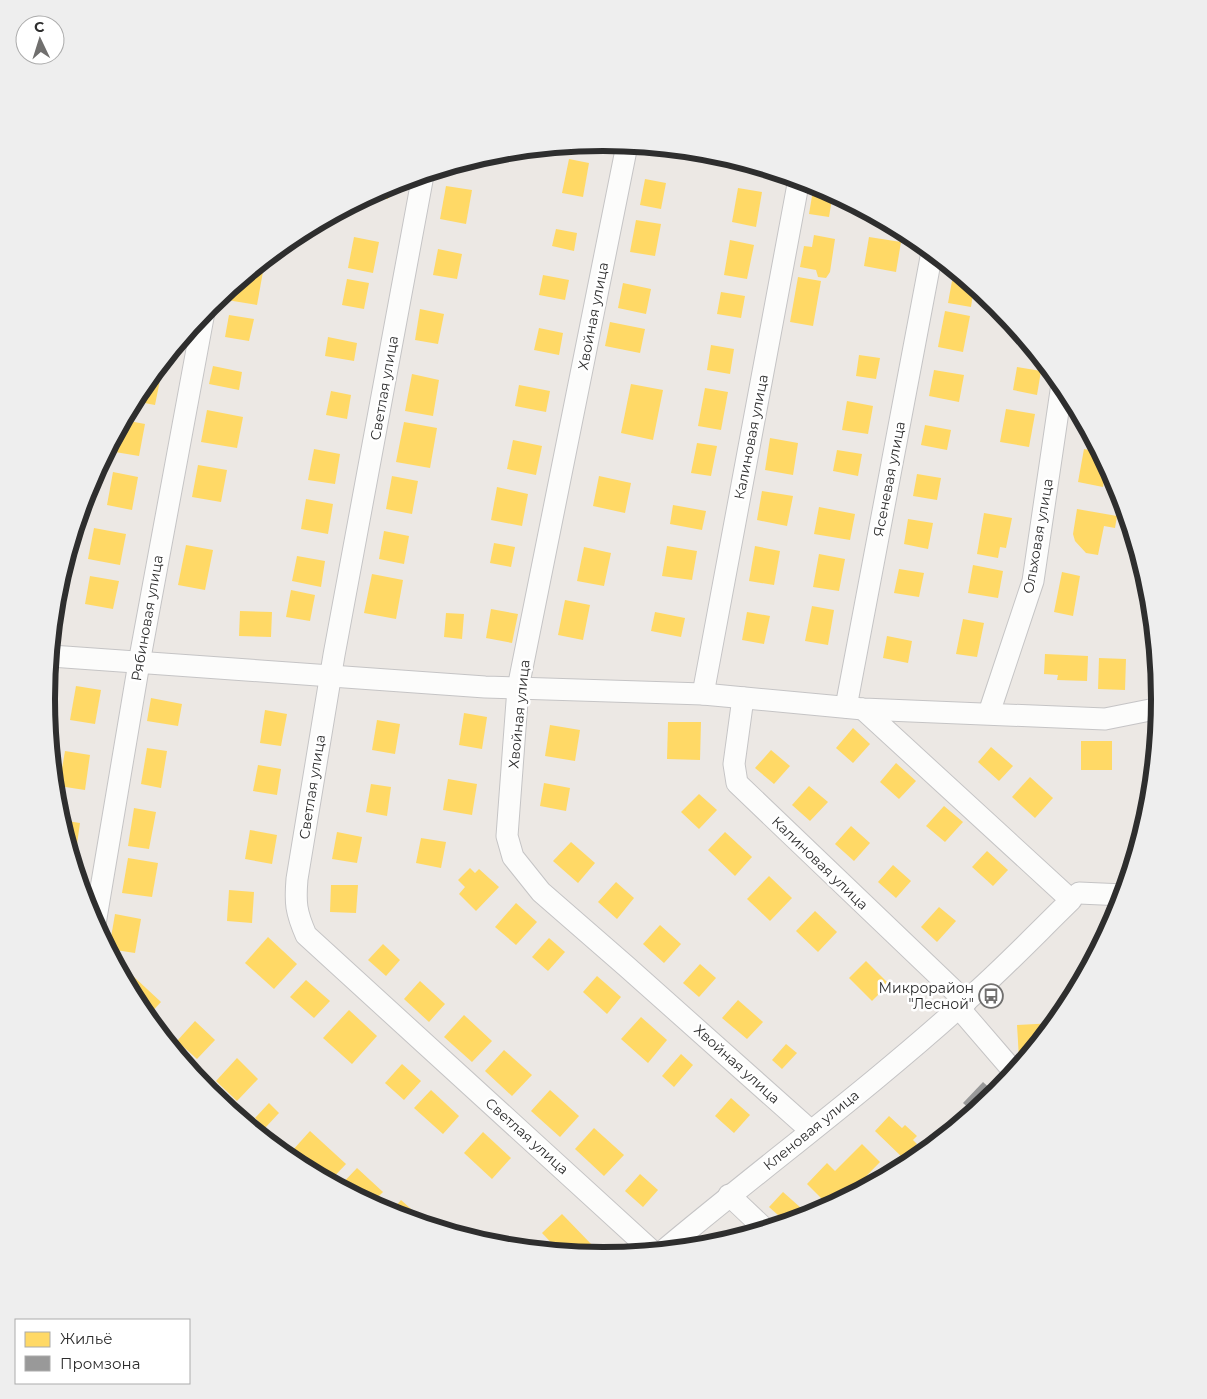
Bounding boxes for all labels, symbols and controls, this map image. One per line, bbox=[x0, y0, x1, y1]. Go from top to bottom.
north arrow bbox=[15, 15, 65, 65]
text: С bbox=[33, 18, 45, 36]
street label: Хвойная улица bbox=[574, 261, 612, 371]
street label: Светлая улица bbox=[366, 334, 402, 442]
street label: Калиновая улица bbox=[730, 373, 772, 501]
street label: Ясеневая улица bbox=[869, 420, 909, 538]
street label: Ольховая улица bbox=[1019, 477, 1057, 595]
street label: Рябиновая улица bbox=[127, 554, 167, 682]
street label: Хвойная улица bbox=[504, 659, 534, 769]
street label: Светлая улица bbox=[295, 733, 329, 841]
street label: Калиновая улица bbox=[768, 812, 872, 914]
place label: Микрорайон "Лесной" bbox=[879, 979, 974, 1013]
bus stop icon: Микрорайон "Лесной" bbox=[978, 983, 1004, 1009]
street label: Хвойная улица bbox=[690, 1021, 784, 1107]
street label: Кленовая улица bbox=[759, 1086, 863, 1174]
street label: Светлая улица bbox=[482, 1094, 572, 1178]
legend bbox=[15, 1319, 190, 1384]
text: Жильё bbox=[60, 1329, 113, 1348]
text: Промзона bbox=[60, 1354, 140, 1373]

